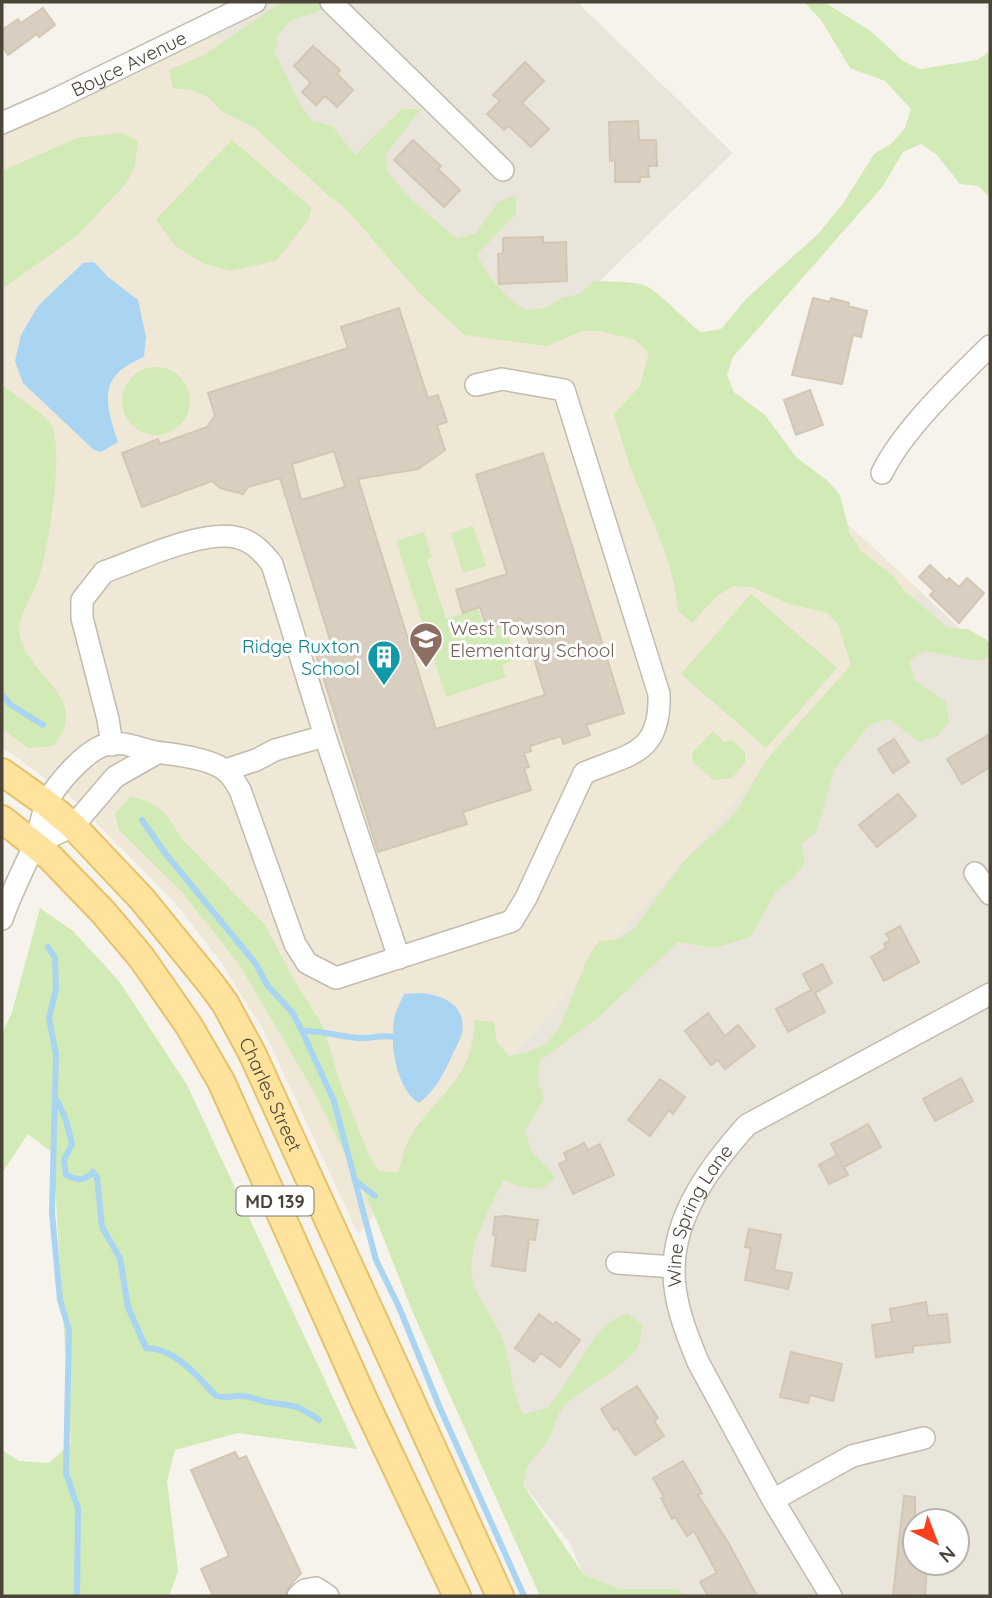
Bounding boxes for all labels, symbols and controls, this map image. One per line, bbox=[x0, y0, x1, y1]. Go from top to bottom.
street label: Boyce Avenue bbox=[67, 25, 190, 102]
place label: West Towson Elementary School bbox=[450, 616, 615, 662]
school or university icon: West Towson Elementary School bbox=[407, 620, 445, 669]
place label: Ridge Ruxton School bbox=[242, 634, 360, 680]
building icon: Ridge Ruxton School bbox=[365, 638, 403, 687]
street label: Charles Street bbox=[234, 1033, 307, 1155]
street label: Wine Spring Lane bbox=[662, 1139, 738, 1288]
road number: MD 139 bbox=[236, 1186, 314, 1216]
north arrow bbox=[901, 1507, 971, 1577]
text: N bbox=[934, 1541, 961, 1568]

